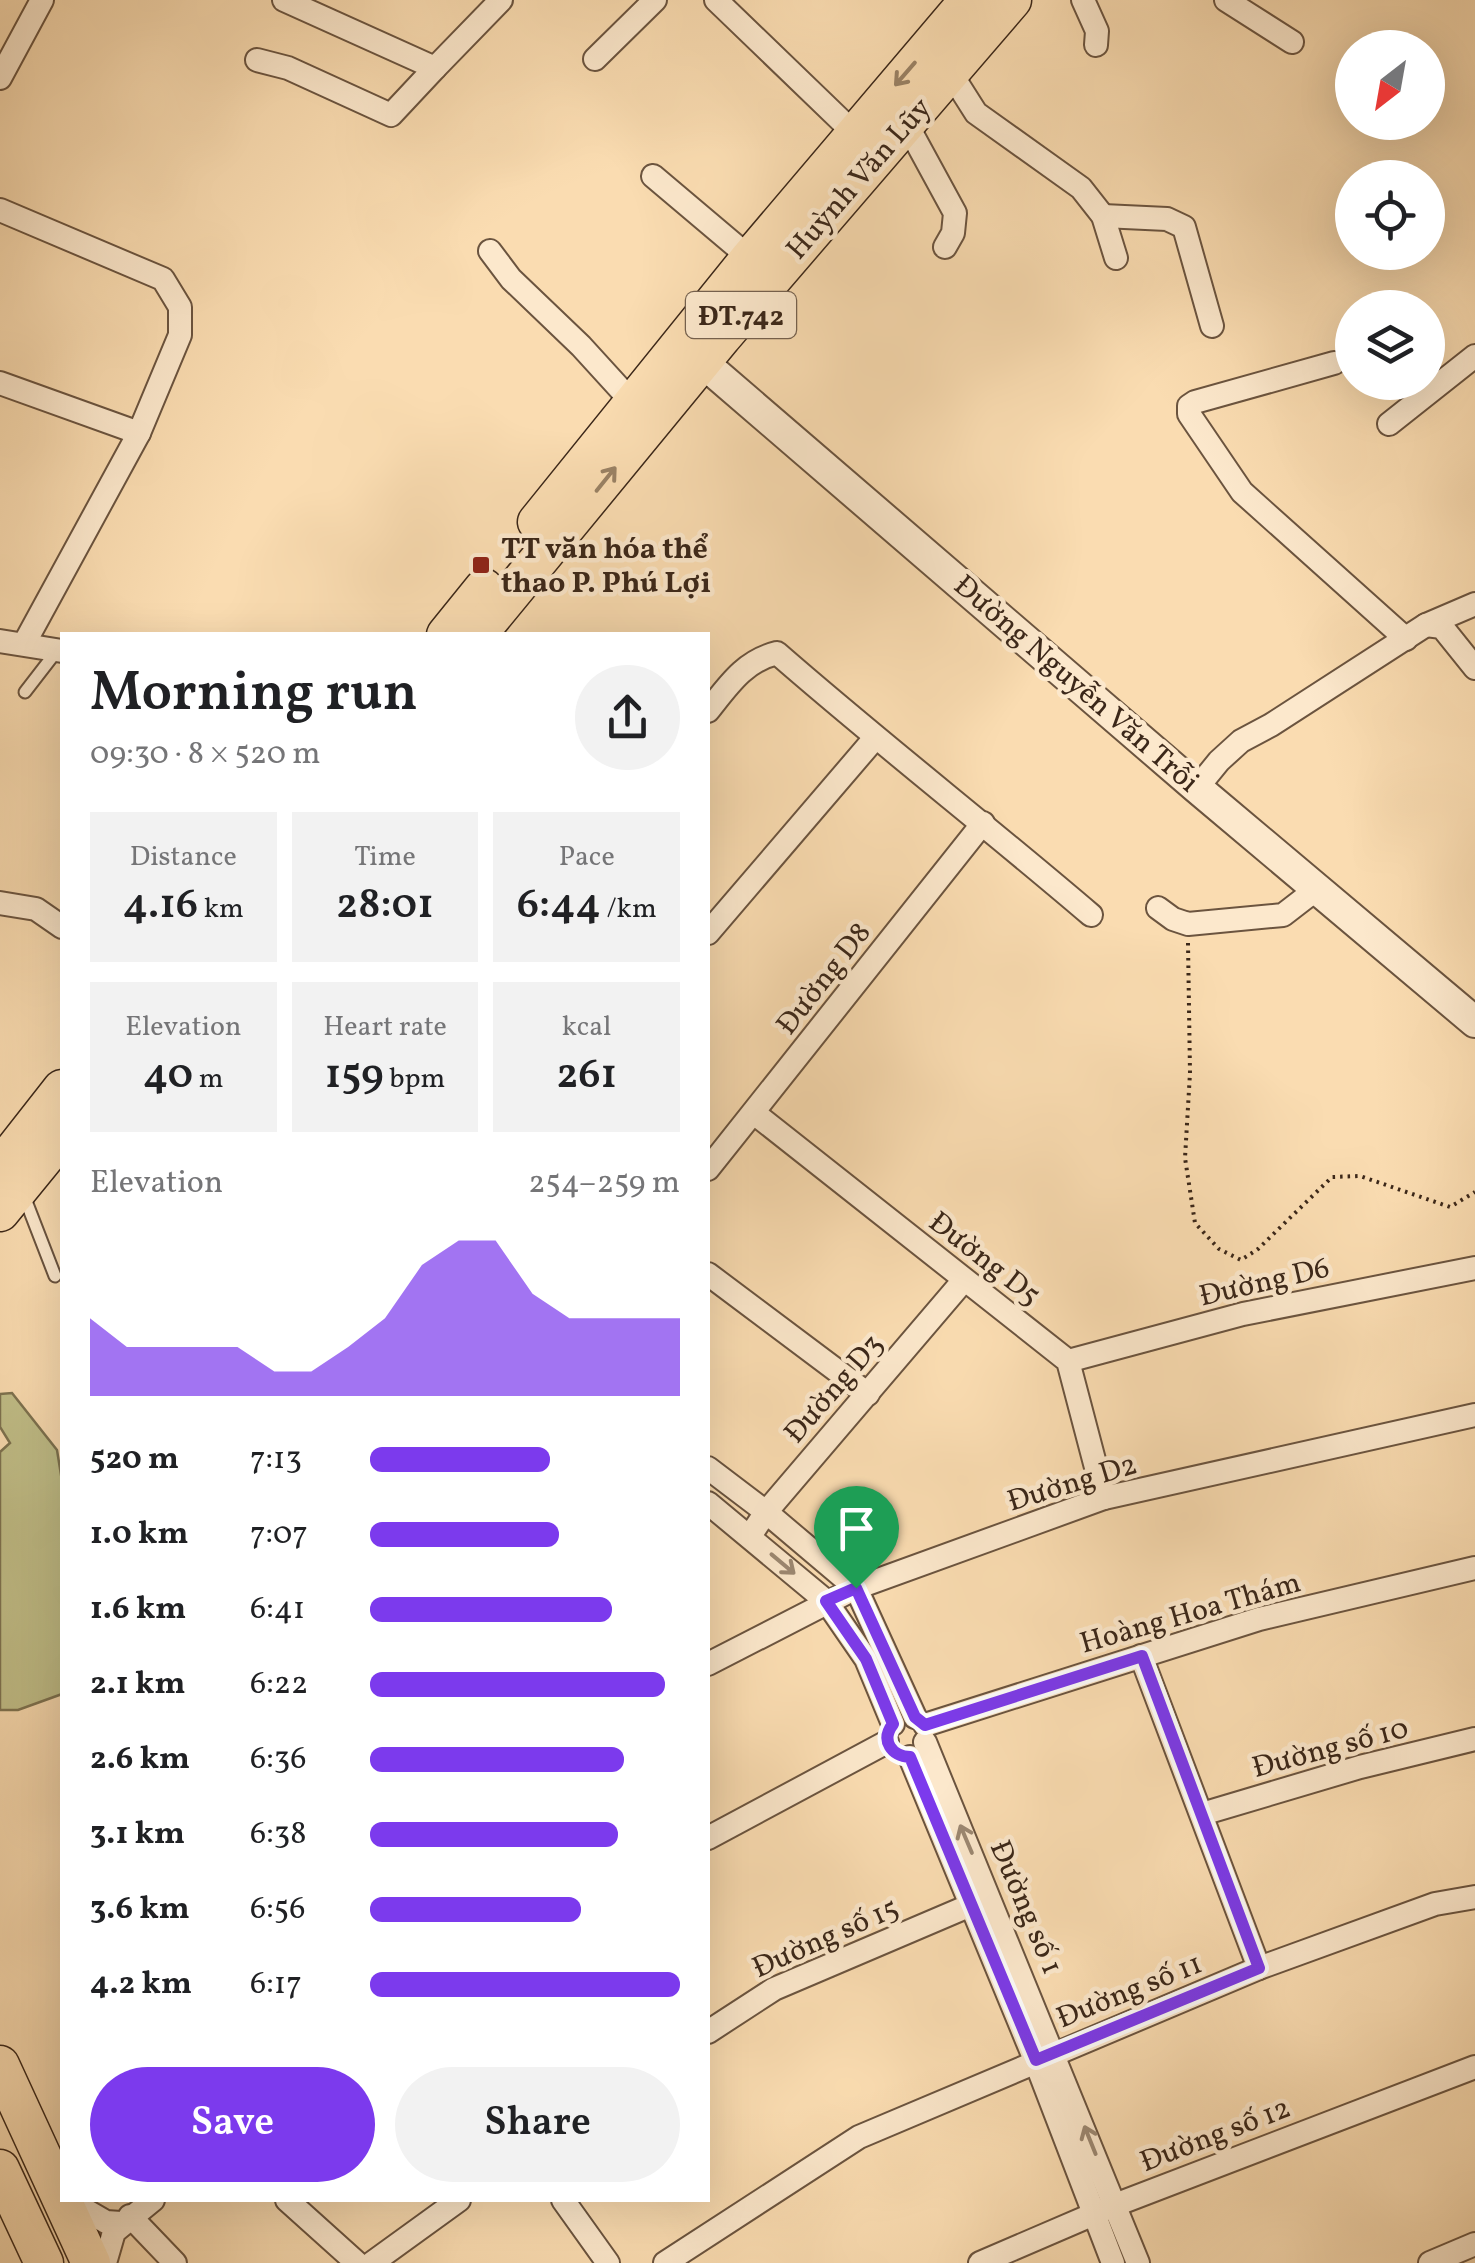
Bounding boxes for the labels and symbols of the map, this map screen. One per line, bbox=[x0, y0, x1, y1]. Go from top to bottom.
north arrow bbox=[1335, 30, 1445, 140]
one-way arrow bbox=[895, 60, 917, 86]
street label: Huỳnh Văn Lũy bbox=[777, 89, 942, 270]
road number: ĐT.742 bbox=[686, 292, 796, 338]
one-way arrow bbox=[595, 466, 617, 492]
place label: TT văn hóa thể thao P. Phú Lợi bbox=[501, 529, 711, 605]
marker: TT văn hóa thể thao P. Phú Lợi bbox=[470, 554, 492, 576]
street label: Đường Nguyễn Văn Trỗi bbox=[944, 566, 1208, 803]
street label: Đường D8 bbox=[767, 914, 882, 1044]
street label: Đường D5 bbox=[919, 1202, 1049, 1317]
street label: Đường D6 bbox=[1195, 1248, 1334, 1318]
street label: Đường D3 bbox=[775, 1325, 894, 1453]
street label: Đường D2 bbox=[1003, 1444, 1143, 1524]
pin bbox=[814, 1486, 899, 1589]
one-way arrow bbox=[770, 1553, 796, 1575]
street label: Hoàng Hoa Thám bbox=[1075, 1562, 1306, 1665]
street label: Đường số 10 bbox=[1248, 1708, 1413, 1790]
one-way arrow bbox=[956, 1824, 974, 1855]
street label: Đường số 1 bbox=[978, 1834, 1072, 1981]
street label: Đường số 15 bbox=[746, 1888, 906, 1990]
street label: Đường số 11 bbox=[1051, 1944, 1209, 2040]
street label: Đường số 12 bbox=[1134, 2088, 1297, 2184]
one-way arrow bbox=[1079, 2125, 1097, 2155]

